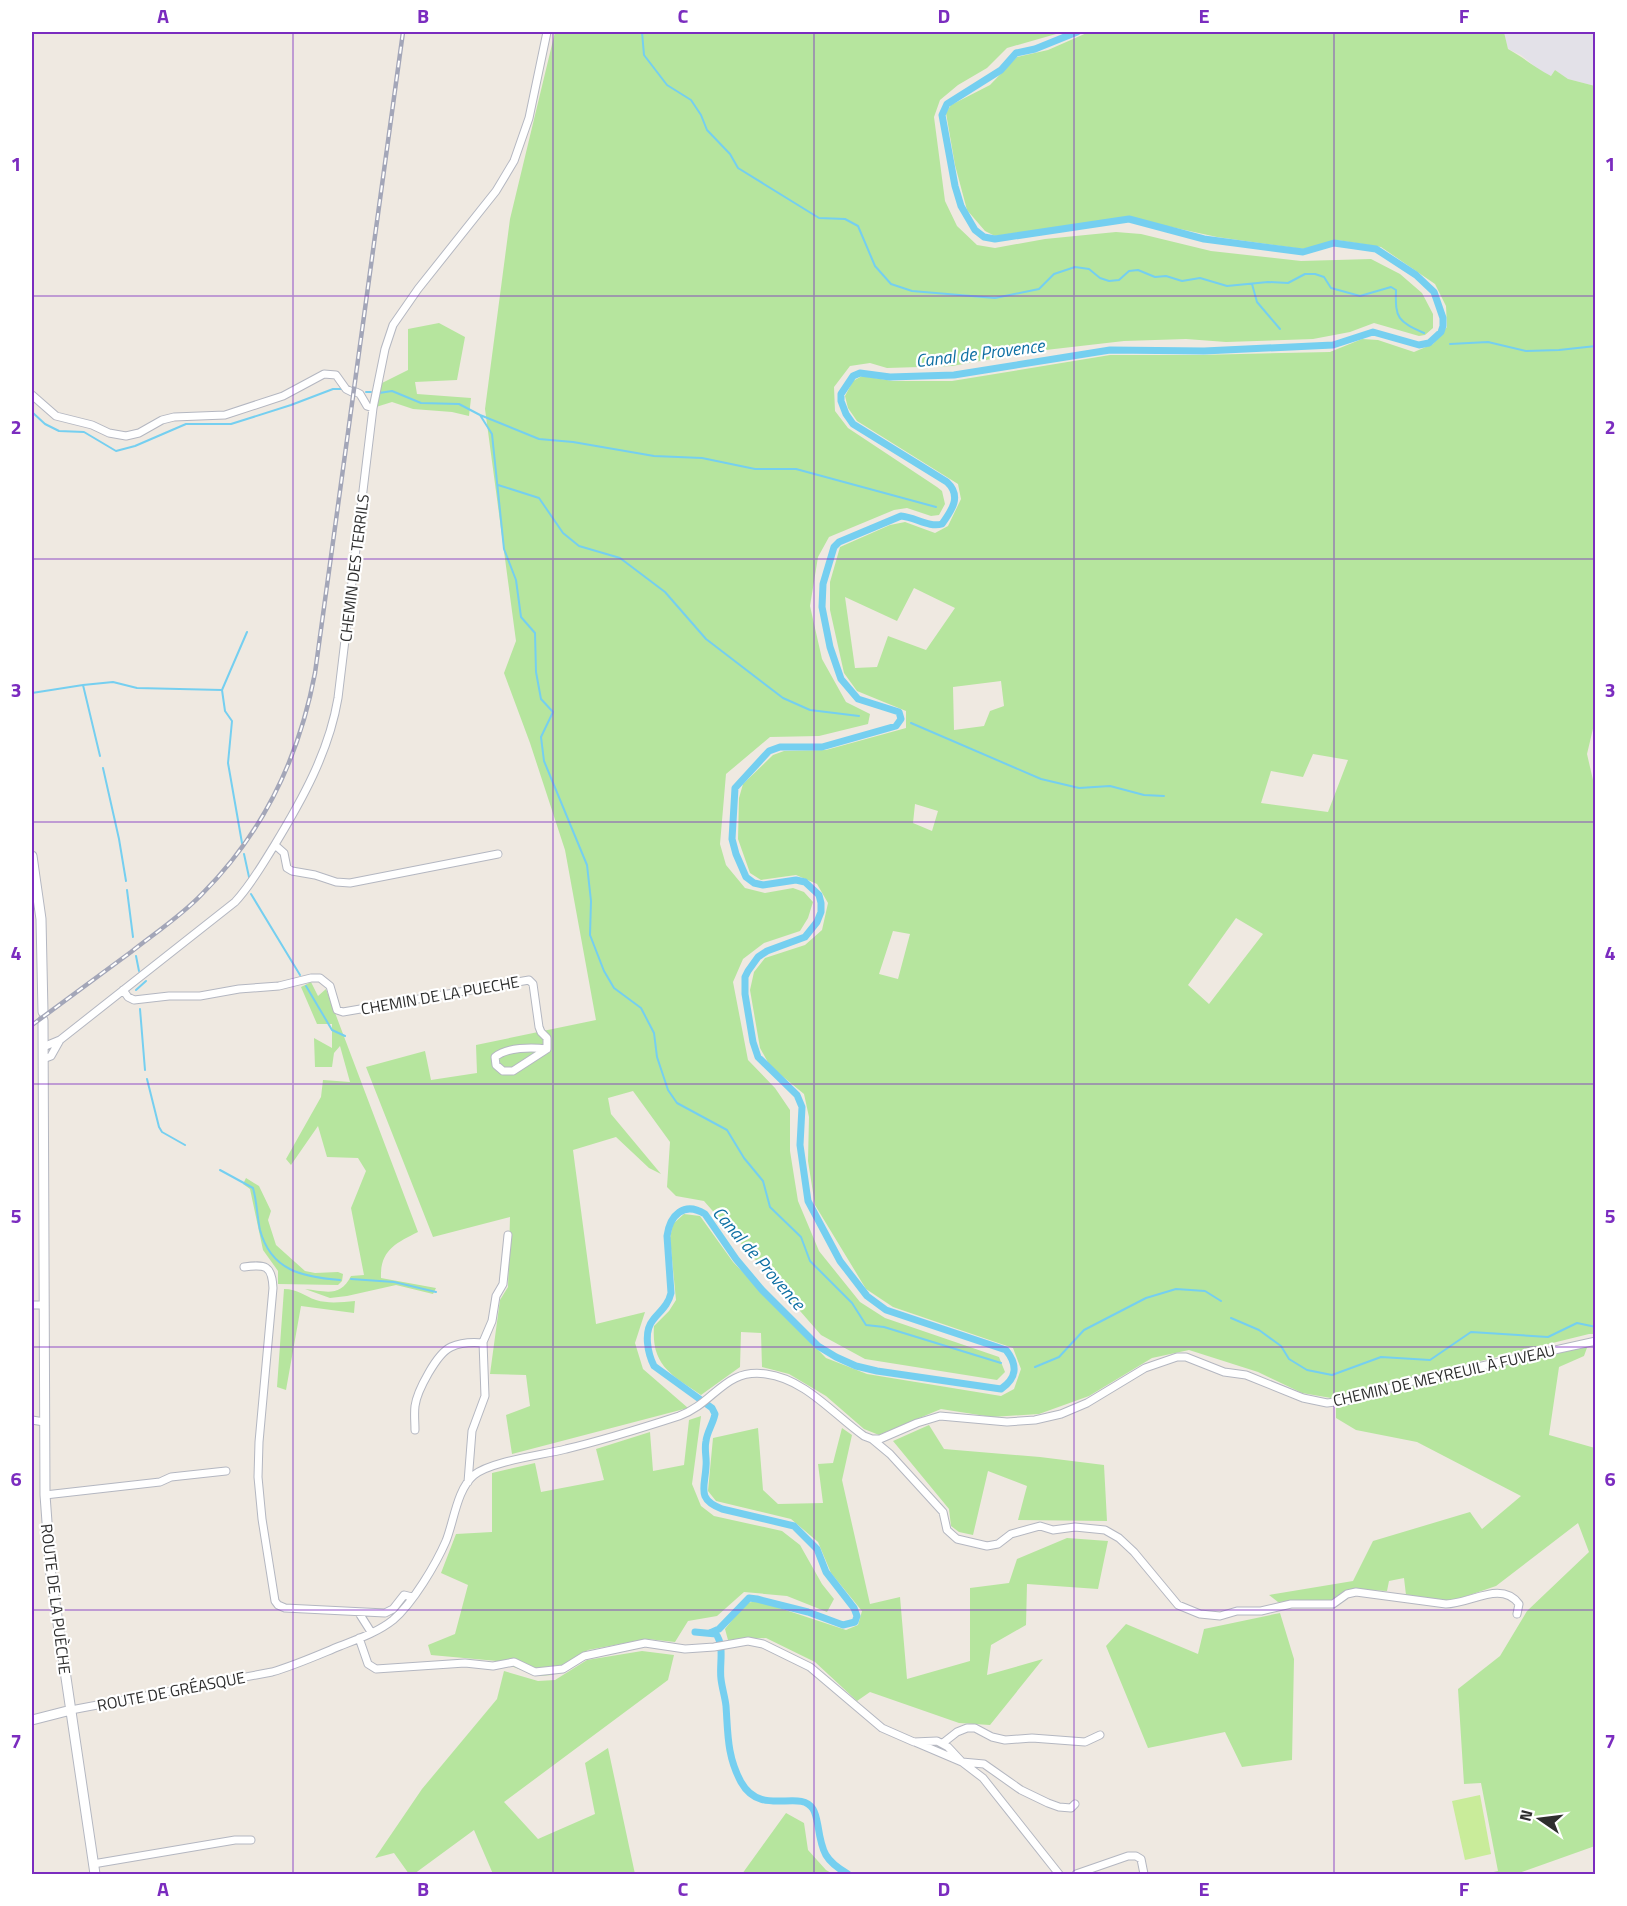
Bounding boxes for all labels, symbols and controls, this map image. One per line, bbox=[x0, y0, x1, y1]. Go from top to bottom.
text: A bbox=[157, 0, 169, 31]
text: B bbox=[417, 0, 429, 31]
text: C bbox=[678, 0, 689, 31]
text: D bbox=[938, 0, 950, 31]
text: E bbox=[1198, 0, 1210, 31]
text: F bbox=[1459, 0, 1470, 31]
text: 1 bbox=[10, 148, 22, 179]
text: 1 bbox=[1604, 148, 1616, 179]
water label: Canal de Provence bbox=[914, 331, 1048, 374]
text: 2 bbox=[10, 411, 22, 442]
text: 2 bbox=[1604, 411, 1616, 442]
street label: CHEMIN DES TERRILS bbox=[333, 493, 375, 643]
text: 3 bbox=[10, 674, 22, 705]
text: 3 bbox=[1604, 674, 1616, 705]
text: 4 bbox=[10, 937, 22, 968]
text: 4 bbox=[1604, 937, 1616, 968]
street label: CHEMIN DE LA PUECHE bbox=[359, 969, 521, 1021]
text: 5 bbox=[10, 1200, 22, 1231]
water label: Canal de Provence bbox=[706, 1200, 813, 1317]
text: 5 bbox=[1604, 1200, 1616, 1231]
street label: CHEMIN DE MEYREUIL À FUVEAU bbox=[1330, 1338, 1558, 1412]
text: 6 bbox=[10, 1463, 22, 1494]
text: 6 bbox=[1604, 1463, 1616, 1494]
street label: ROUTE DE LA PUÈCHE bbox=[35, 1522, 77, 1676]
street label: ROUTE DE GRÉASQUE bbox=[95, 1665, 247, 1717]
text: 7 bbox=[10, 1725, 22, 1756]
text: 7 bbox=[1604, 1725, 1616, 1756]
north arrow bbox=[1510, 1789, 1570, 1849]
text: N bbox=[1512, 1807, 1538, 1824]
text: A bbox=[157, 1873, 169, 1904]
text: B bbox=[417, 1873, 429, 1904]
text: C bbox=[678, 1873, 689, 1904]
text: D bbox=[938, 1873, 950, 1904]
text: E bbox=[1198, 1873, 1210, 1904]
text: F bbox=[1459, 1873, 1470, 1904]

